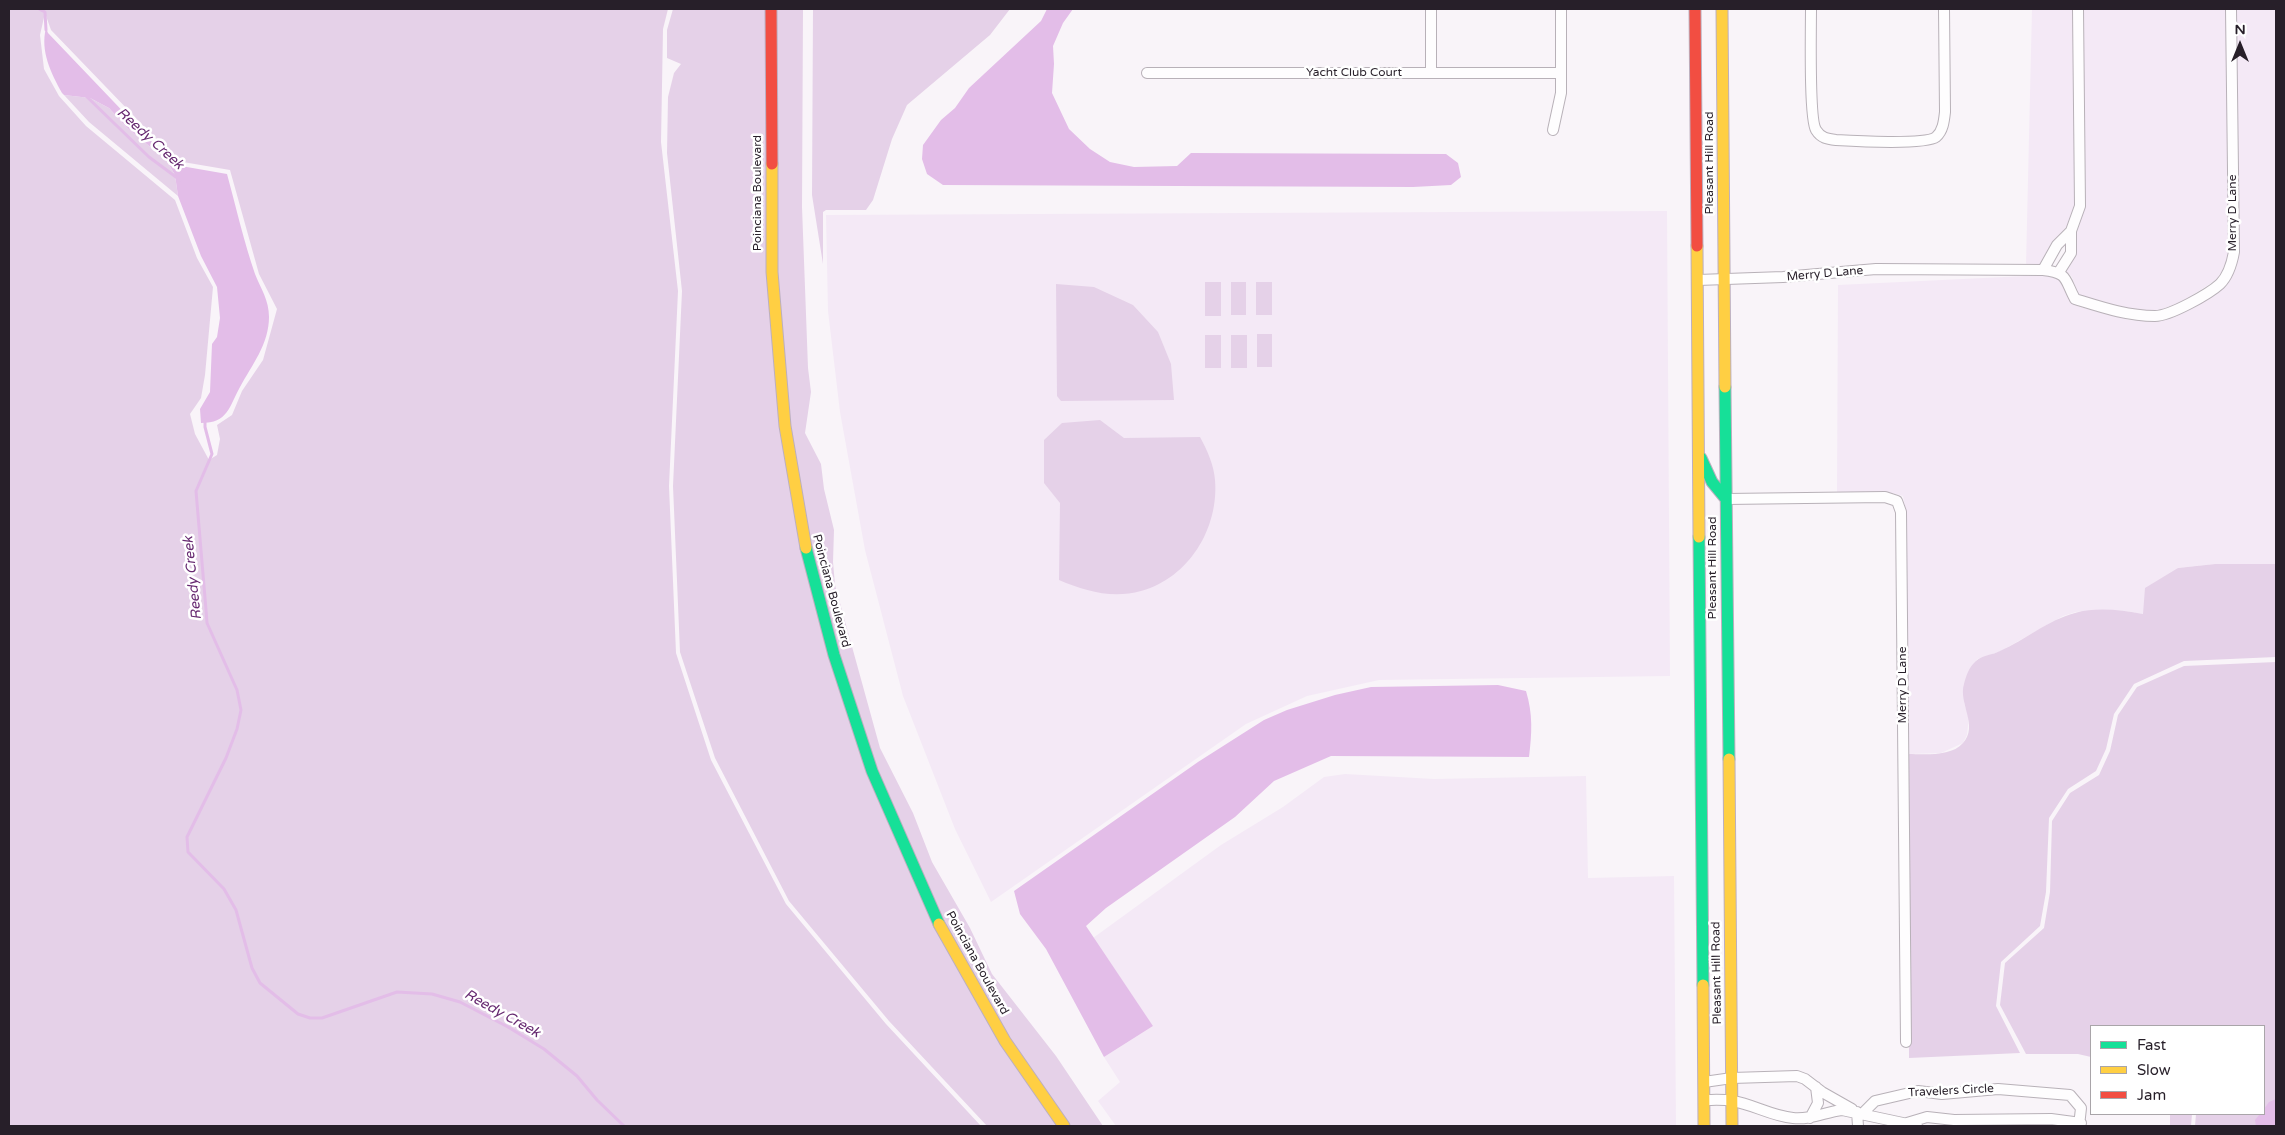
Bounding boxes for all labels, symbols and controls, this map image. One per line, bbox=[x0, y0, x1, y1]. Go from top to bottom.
north arrow bbox=[2215, 20, 2265, 70]
text: N bbox=[2234, 21, 2246, 38]
street label: Yacht Club Court bbox=[1306, 66, 1402, 80]
water label: Reedy Creek bbox=[113, 105, 187, 173]
street label: Pleasant Hill Road bbox=[1703, 111, 1717, 215]
street label: Poinciana Boulevard bbox=[751, 135, 765, 251]
street label: Merry D Lane bbox=[2226, 175, 2240, 251]
street label: Merry D Lane bbox=[1786, 263, 1864, 285]
street label: Pleasant Hill Road bbox=[1706, 516, 1720, 620]
street label: Poinciana Boulevard bbox=[809, 533, 853, 649]
water label: Reedy Creek bbox=[180, 535, 206, 621]
street label: Merry D Lane bbox=[1896, 647, 1910, 723]
street label: Poinciana Boulevard bbox=[942, 909, 1012, 1017]
street label: Pleasant Hill Road bbox=[1709, 921, 1725, 1025]
water label: Reedy Creek bbox=[461, 986, 543, 1042]
legend bbox=[2090, 1025, 2265, 1115]
text: Fast bbox=[2137, 1036, 2166, 1054]
text: Slow bbox=[2137, 1061, 2171, 1079]
street label: Travelers Circle bbox=[1908, 1082, 1994, 1100]
text: Jam bbox=[2137, 1086, 2166, 1104]

